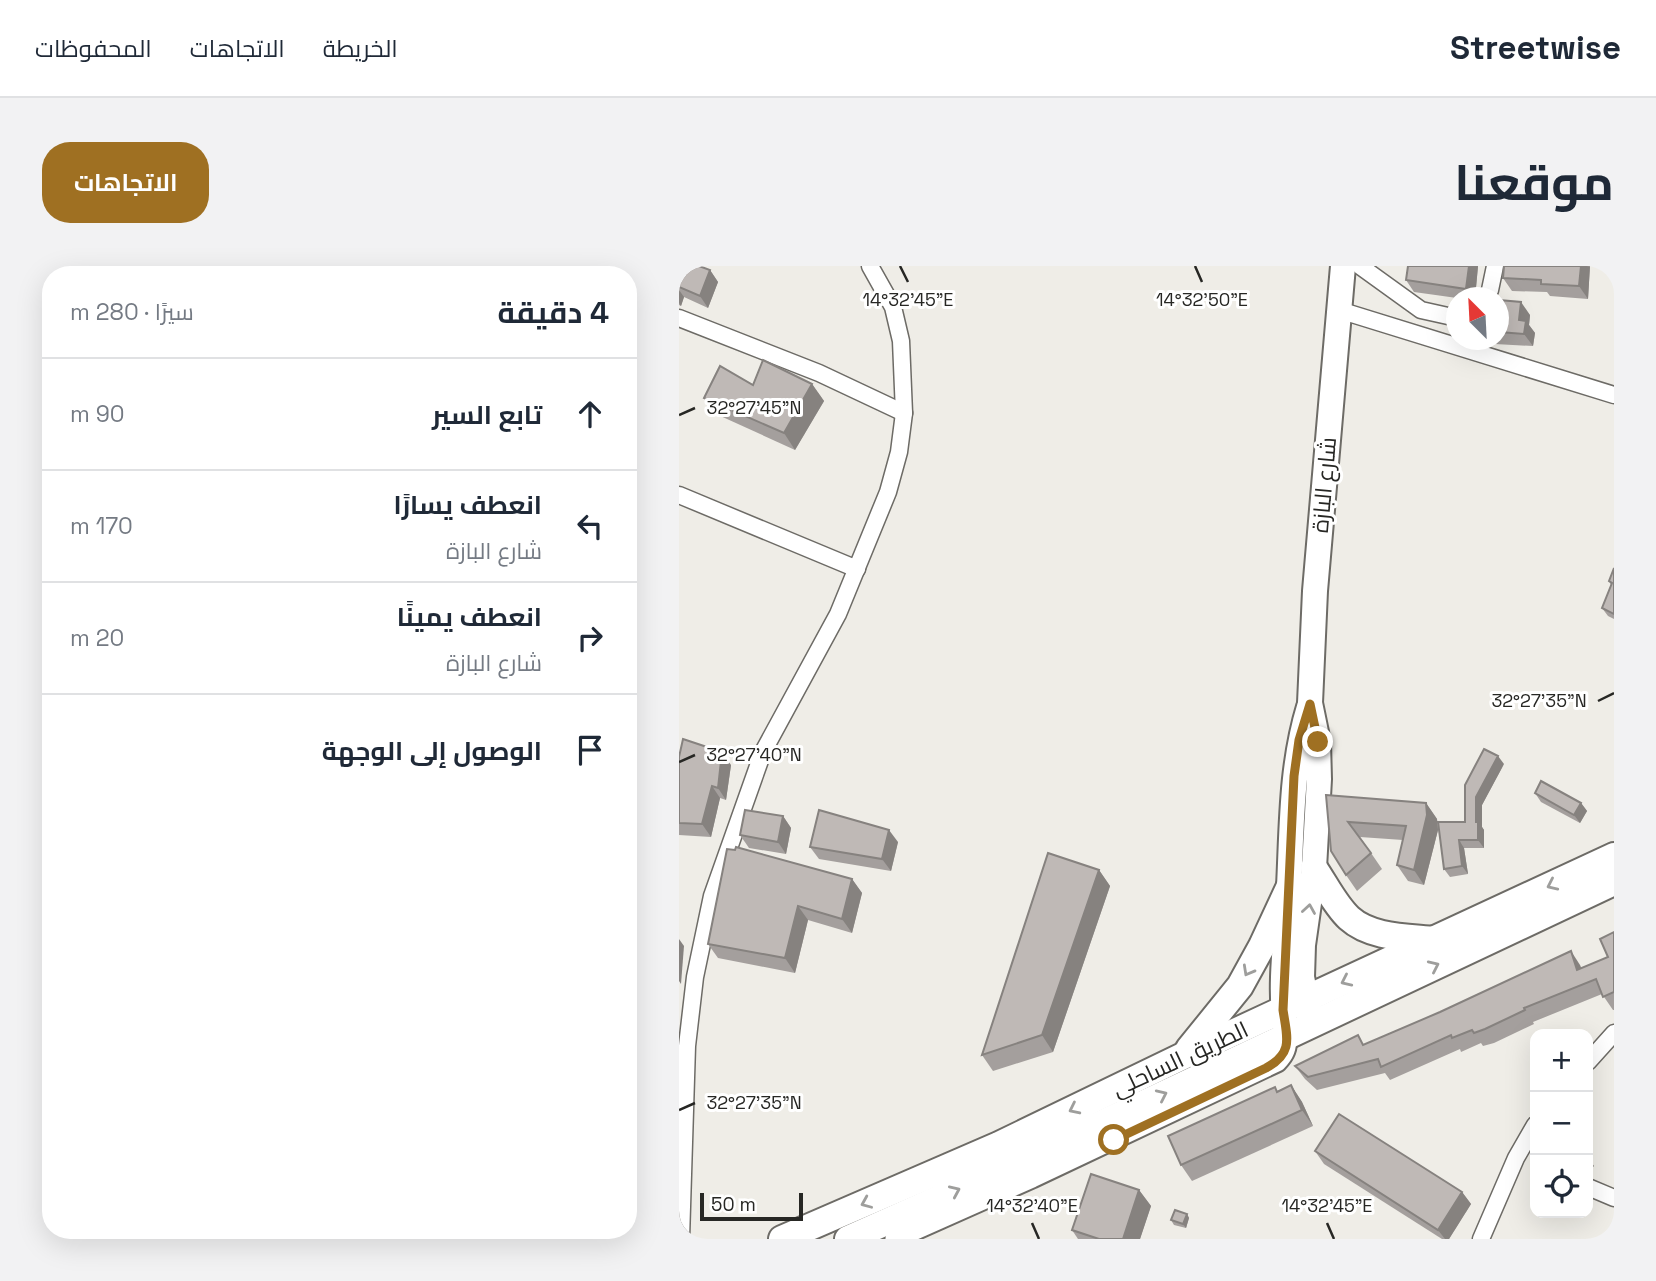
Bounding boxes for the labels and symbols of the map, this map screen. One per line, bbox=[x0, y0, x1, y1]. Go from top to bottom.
north arrow bbox=[1446, 287, 1509, 350]
text: 14°32'45"E bbox=[863, 288, 953, 311]
text: 14°32'50"E bbox=[1156, 288, 1248, 311]
text: 32°27'45"N bbox=[707, 396, 801, 419]
street label: شارع البازة bbox=[1305, 436, 1344, 534]
text: 32°27'35"N bbox=[1491, 689, 1587, 712]
route end bbox=[1302, 726, 1333, 757]
text: 32°27'40"N bbox=[706, 743, 802, 766]
one-way arrow bbox=[1547, 877, 1559, 891]
one-way arrow bbox=[1301, 903, 1316, 914]
one-way arrow bbox=[1427, 961, 1439, 975]
one-way arrow bbox=[1243, 964, 1256, 976]
one-way arrow bbox=[1341, 973, 1353, 987]
street label: الطريق الساحلي bbox=[1107, 1014, 1254, 1106]
one-way arrow bbox=[1154, 1089, 1167, 1103]
text: 32°27'35"N bbox=[706, 1091, 802, 1114]
one-way arrow bbox=[1069, 1101, 1081, 1115]
route start bbox=[1098, 1124, 1129, 1155]
one-way arrow bbox=[948, 1185, 961, 1199]
scale bar bbox=[700, 1190, 803, 1222]
one-way arrow bbox=[861, 1194, 873, 1208]
text: 14°32'40"E bbox=[986, 1194, 1078, 1217]
text: 14°32'45"E bbox=[1282, 1194, 1372, 1217]

